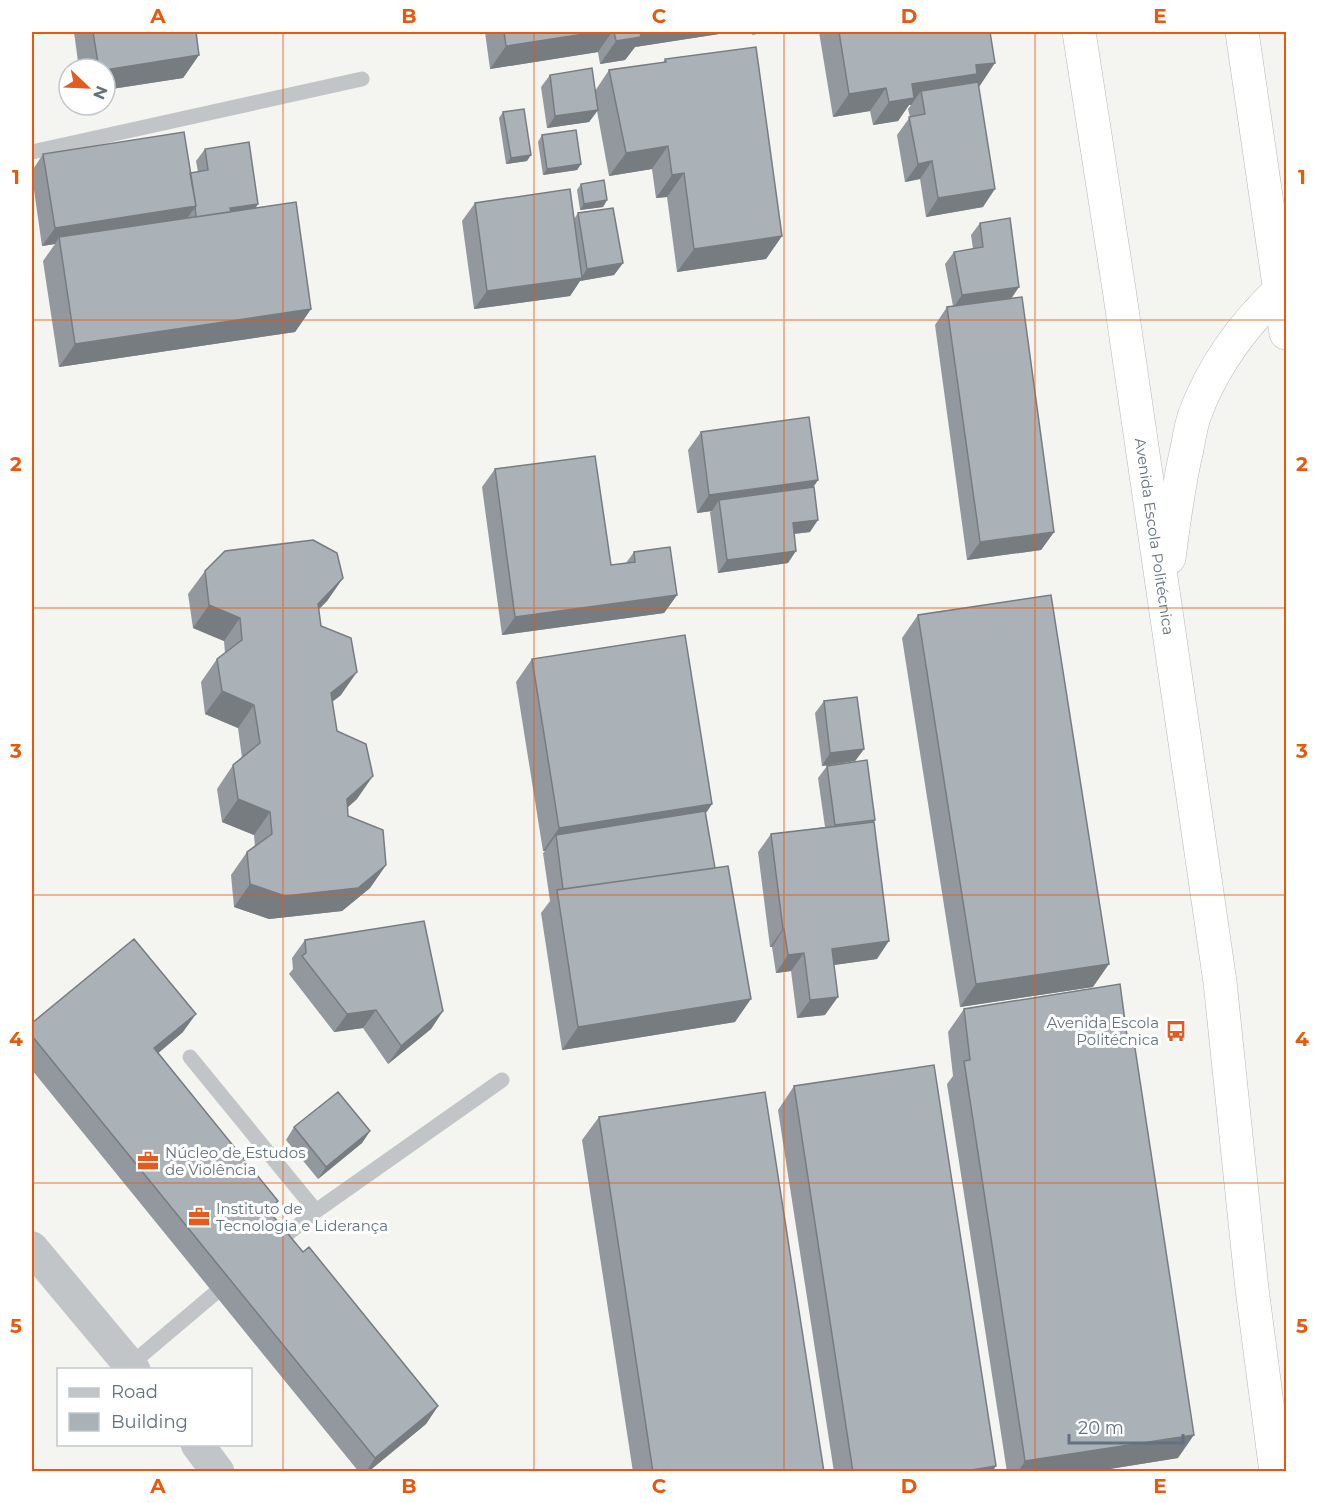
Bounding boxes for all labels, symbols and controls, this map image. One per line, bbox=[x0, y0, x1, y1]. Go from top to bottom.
text: A bbox=[149, 4, 166, 28]
text: B bbox=[401, 4, 417, 28]
text: C bbox=[652, 4, 667, 28]
text: D bbox=[901, 4, 917, 28]
text: E bbox=[1153, 4, 1167, 28]
north arrow bbox=[57, 57, 117, 117]
text: N bbox=[89, 83, 112, 102]
text: 1 bbox=[12, 165, 20, 189]
text: 1 bbox=[1298, 165, 1306, 189]
street label: Avenida Escola Politécnica bbox=[1131, 436, 1179, 636]
text: 2 bbox=[10, 452, 22, 476]
text: 2 bbox=[1296, 452, 1308, 476]
text: 3 bbox=[9, 739, 22, 763]
text: 3 bbox=[1295, 739, 1308, 763]
place label: Avenida Escola Politécnica bbox=[1047, 1013, 1159, 1049]
bus stop icon: Avenida Escola Politécnica bbox=[1164, 1019, 1188, 1043]
text: 4 bbox=[9, 1027, 23, 1051]
text: 4 bbox=[1295, 1027, 1309, 1051]
place label: Núcleo de Estudos de Violência bbox=[165, 1143, 306, 1179]
office icon: Núcleo de Estudos de Violência bbox=[136, 1149, 160, 1173]
place label: Instituto de Tecnologia e Liderança bbox=[216, 1199, 388, 1235]
office icon: Instituto de Tecnologia e Liderança bbox=[187, 1205, 211, 1229]
text: 5 bbox=[10, 1314, 22, 1338]
text: 5 bbox=[1296, 1314, 1308, 1338]
legend bbox=[57, 1368, 252, 1446]
text: Road bbox=[111, 1381, 158, 1403]
scale bar bbox=[1069, 1407, 1183, 1445]
text: Building bbox=[111, 1411, 188, 1433]
text: 20 m bbox=[1078, 1417, 1124, 1439]
text: A bbox=[149, 1474, 166, 1498]
text: B bbox=[401, 1474, 417, 1498]
text: C bbox=[652, 1474, 667, 1498]
text: D bbox=[901, 1474, 917, 1498]
text: E bbox=[1153, 1474, 1167, 1498]

